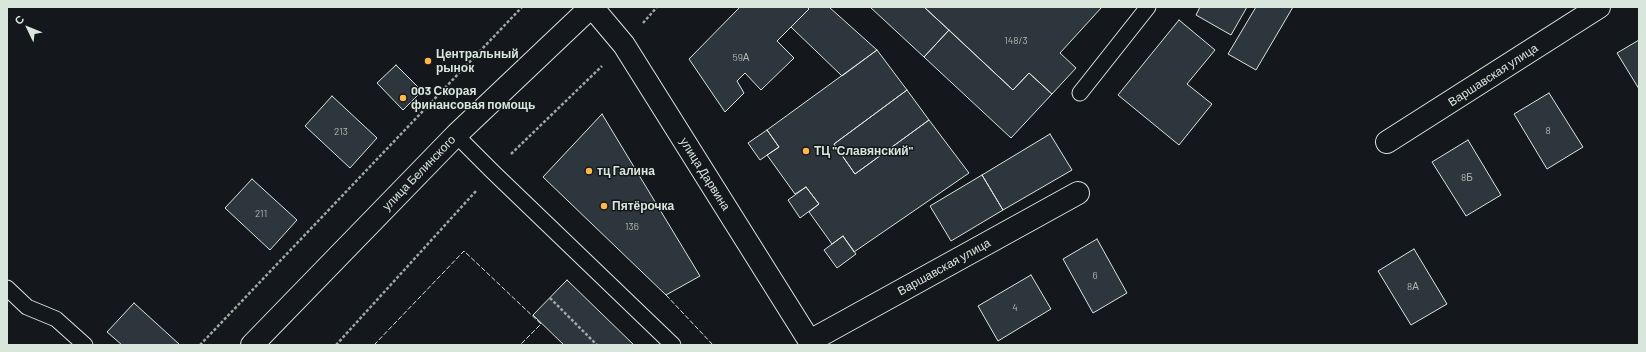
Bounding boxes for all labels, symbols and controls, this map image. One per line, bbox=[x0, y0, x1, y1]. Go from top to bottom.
north arrow bbox=[8, 8, 48, 48]
text: С bbox=[11, 12, 26, 27]
house number: 148/3 bbox=[1004, 35, 1028, 47]
street label: Варшавская улица bbox=[1445, 41, 1541, 109]
place label: Центральный рынок bbox=[436, 47, 519, 75]
house number: 59А bbox=[732, 52, 750, 64]
marker: Центральный рынок bbox=[423, 56, 433, 66]
place label: 003 Скорая финансовая помощь bbox=[411, 84, 535, 112]
marker: 003 Скорая финансовая помощь bbox=[398, 93, 408, 103]
house number: 8 bbox=[1545, 125, 1551, 137]
house number: 213 bbox=[334, 126, 348, 138]
street label: улица Белинского bbox=[380, 132, 458, 214]
street label: улица Дарвина bbox=[677, 135, 733, 213]
place label: ТЦ "Славянский" bbox=[814, 144, 913, 158]
marker: ТЦ "Славянский" bbox=[801, 146, 811, 156]
place label: тц Галина bbox=[597, 164, 655, 178]
marker: тц Галина bbox=[584, 166, 594, 176]
house number: 8Б bbox=[1461, 172, 1473, 184]
place label: Пятёрочка bbox=[612, 199, 674, 213]
marker: Пятёрочка bbox=[599, 201, 609, 211]
house number: 211 bbox=[255, 208, 267, 220]
house number: 136 bbox=[625, 221, 639, 233]
street label: Варшавская улица bbox=[895, 236, 993, 298]
house number: 6 bbox=[1092, 270, 1098, 282]
house number: 8А bbox=[1407, 281, 1419, 293]
house number: 4 bbox=[1012, 302, 1018, 314]

